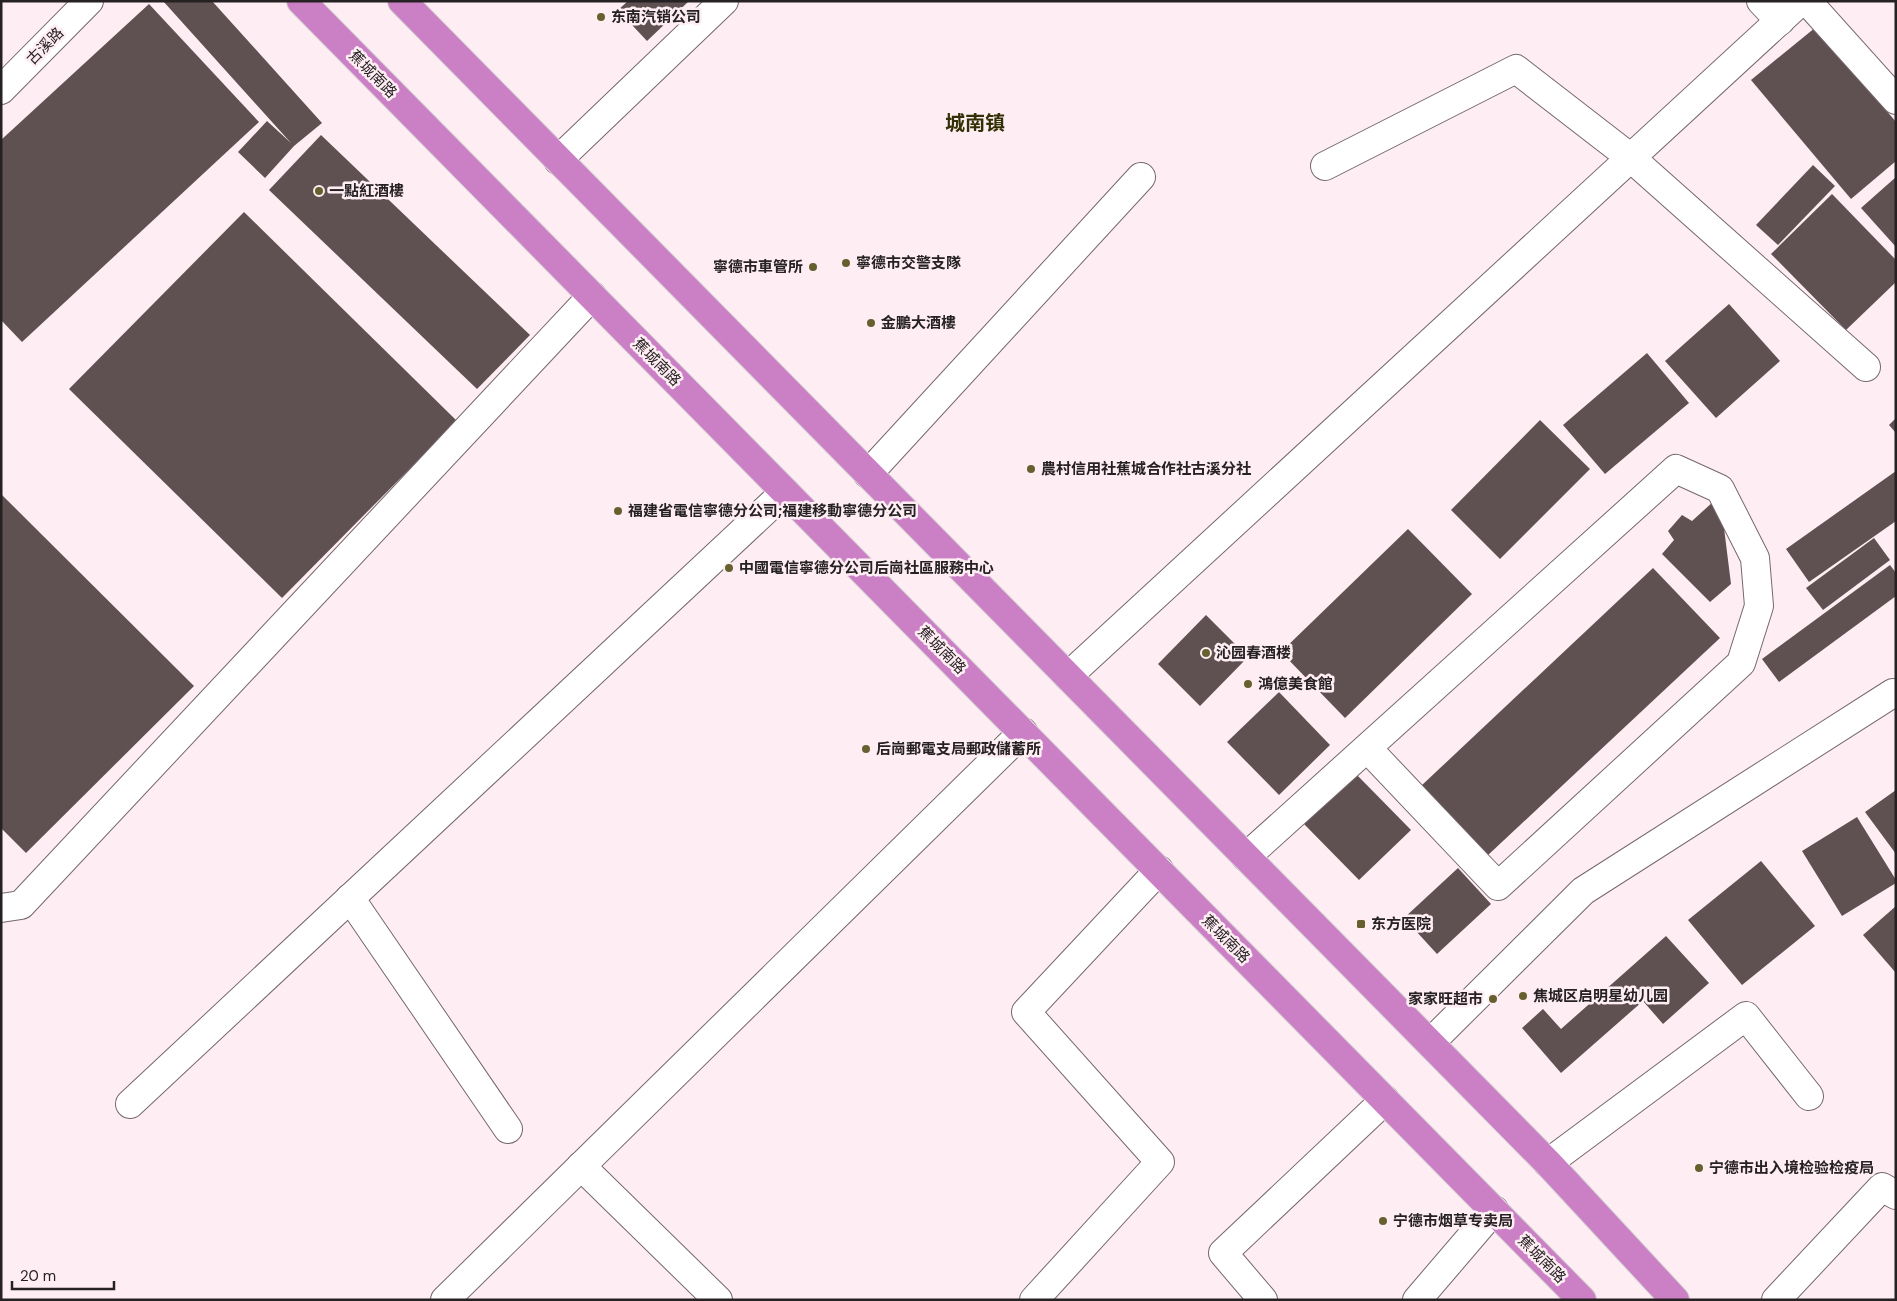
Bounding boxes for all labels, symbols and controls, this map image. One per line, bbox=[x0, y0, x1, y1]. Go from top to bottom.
place label: 东南汽销公司 bbox=[611, 7, 701, 27]
marker: 东南汽销公司 bbox=[595, 11, 607, 23]
street label: 古溪路 bbox=[22, 23, 68, 69]
street label: 蕉城南路 bbox=[345, 46, 401, 102]
district label: 城南镇 bbox=[945, 110, 1005, 136]
place label: 一點紅酒樓 bbox=[329, 181, 404, 201]
marker: 一點紅酒樓 bbox=[313, 185, 325, 197]
place label: 寧德市交警支隊 bbox=[856, 253, 961, 273]
place label: 寧德市車管所 bbox=[713, 257, 803, 277]
marker: 寧德市交警支隊 bbox=[840, 257, 852, 269]
marker: 寧德市車管所 bbox=[807, 261, 819, 273]
place label: 金鵬大酒樓 bbox=[881, 313, 956, 333]
marker: 金鵬大酒樓 bbox=[865, 317, 877, 329]
street label: 蕉城南路 bbox=[629, 334, 685, 390]
place label: 農村信用社蕉城合作社古溪分社 bbox=[1041, 459, 1251, 479]
marker: 農村信用社蕉城合作社古溪分社 bbox=[1025, 463, 1037, 475]
place label: 福建省電信寧德分公司;福建移動寧德分公司 bbox=[628, 501, 917, 521]
marker: 福建省電信寧德分公司;福建移動寧德分公司 bbox=[612, 505, 624, 517]
place label: 中國電信寧德分公司后崗社區服務中心 bbox=[739, 558, 994, 578]
marker: 中國電信寧德分公司后崗社區服務中心 bbox=[723, 562, 735, 574]
street label: 蕉城南路 bbox=[914, 622, 970, 678]
place label: 沁园春酒楼 bbox=[1216, 643, 1291, 663]
marker: 沁园春酒楼 bbox=[1200, 647, 1212, 659]
place label: 鴻億美食館 bbox=[1258, 674, 1333, 694]
marker: 鴻億美食館 bbox=[1242, 678, 1254, 690]
place label: 后崗郵電支局郵政儲蓄所 bbox=[876, 739, 1041, 759]
marker: 后崗郵電支局郵政儲蓄所 bbox=[860, 743, 872, 755]
street label: 蕉城南路 bbox=[1198, 911, 1254, 967]
place label: 东方医院 bbox=[1371, 914, 1431, 934]
marker: 东方医院 bbox=[1355, 918, 1367, 930]
place label: 焦城区启明星幼儿园 bbox=[1533, 986, 1668, 1006]
place label: 家家旺超市 bbox=[1408, 989, 1483, 1009]
marker: 焦城区启明星幼儿园 bbox=[1517, 990, 1529, 1002]
marker: 家家旺超市 bbox=[1487, 993, 1499, 1005]
place label: 宁德市出入境检验检疫局 bbox=[1709, 1158, 1874, 1178]
marker: 宁德市出入境检验检疫局 bbox=[1693, 1162, 1705, 1174]
place label: 宁德市烟草专卖局 bbox=[1393, 1211, 1513, 1231]
marker: 宁德市烟草专卖局 bbox=[1377, 1215, 1389, 1227]
street label: 蕉城南路 bbox=[1514, 1231, 1570, 1287]
scale bar bbox=[12, 1258, 115, 1290]
text: 20 m bbox=[20, 1266, 56, 1286]

